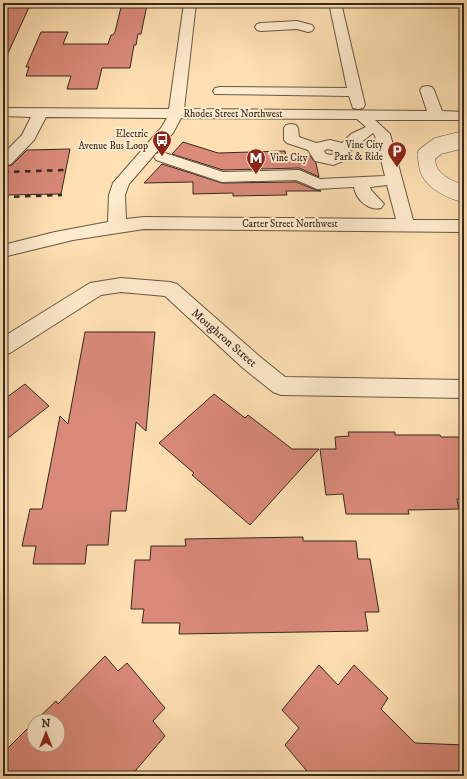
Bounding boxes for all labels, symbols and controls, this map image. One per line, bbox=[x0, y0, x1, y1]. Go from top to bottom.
street label: Rhodes Street Northwest bbox=[183, 108, 283, 120]
place label: Electric Avenue Bus Loop bbox=[78, 128, 149, 152]
bus stop icon: Electric Avenue Bus Loop bbox=[151, 129, 173, 157]
place label: Vine City Park & Ride bbox=[334, 139, 383, 163]
parking icon: Vine City Park & Ride bbox=[386, 140, 408, 168]
metro station icon: Vine City bbox=[245, 147, 267, 175]
place label: Vine City bbox=[269, 152, 308, 164]
street label: Carter Street Northwest bbox=[242, 218, 338, 230]
street label: Moughron Street bbox=[188, 305, 260, 371]
north arrow bbox=[26, 713, 66, 753]
text: N bbox=[41, 717, 51, 731]

